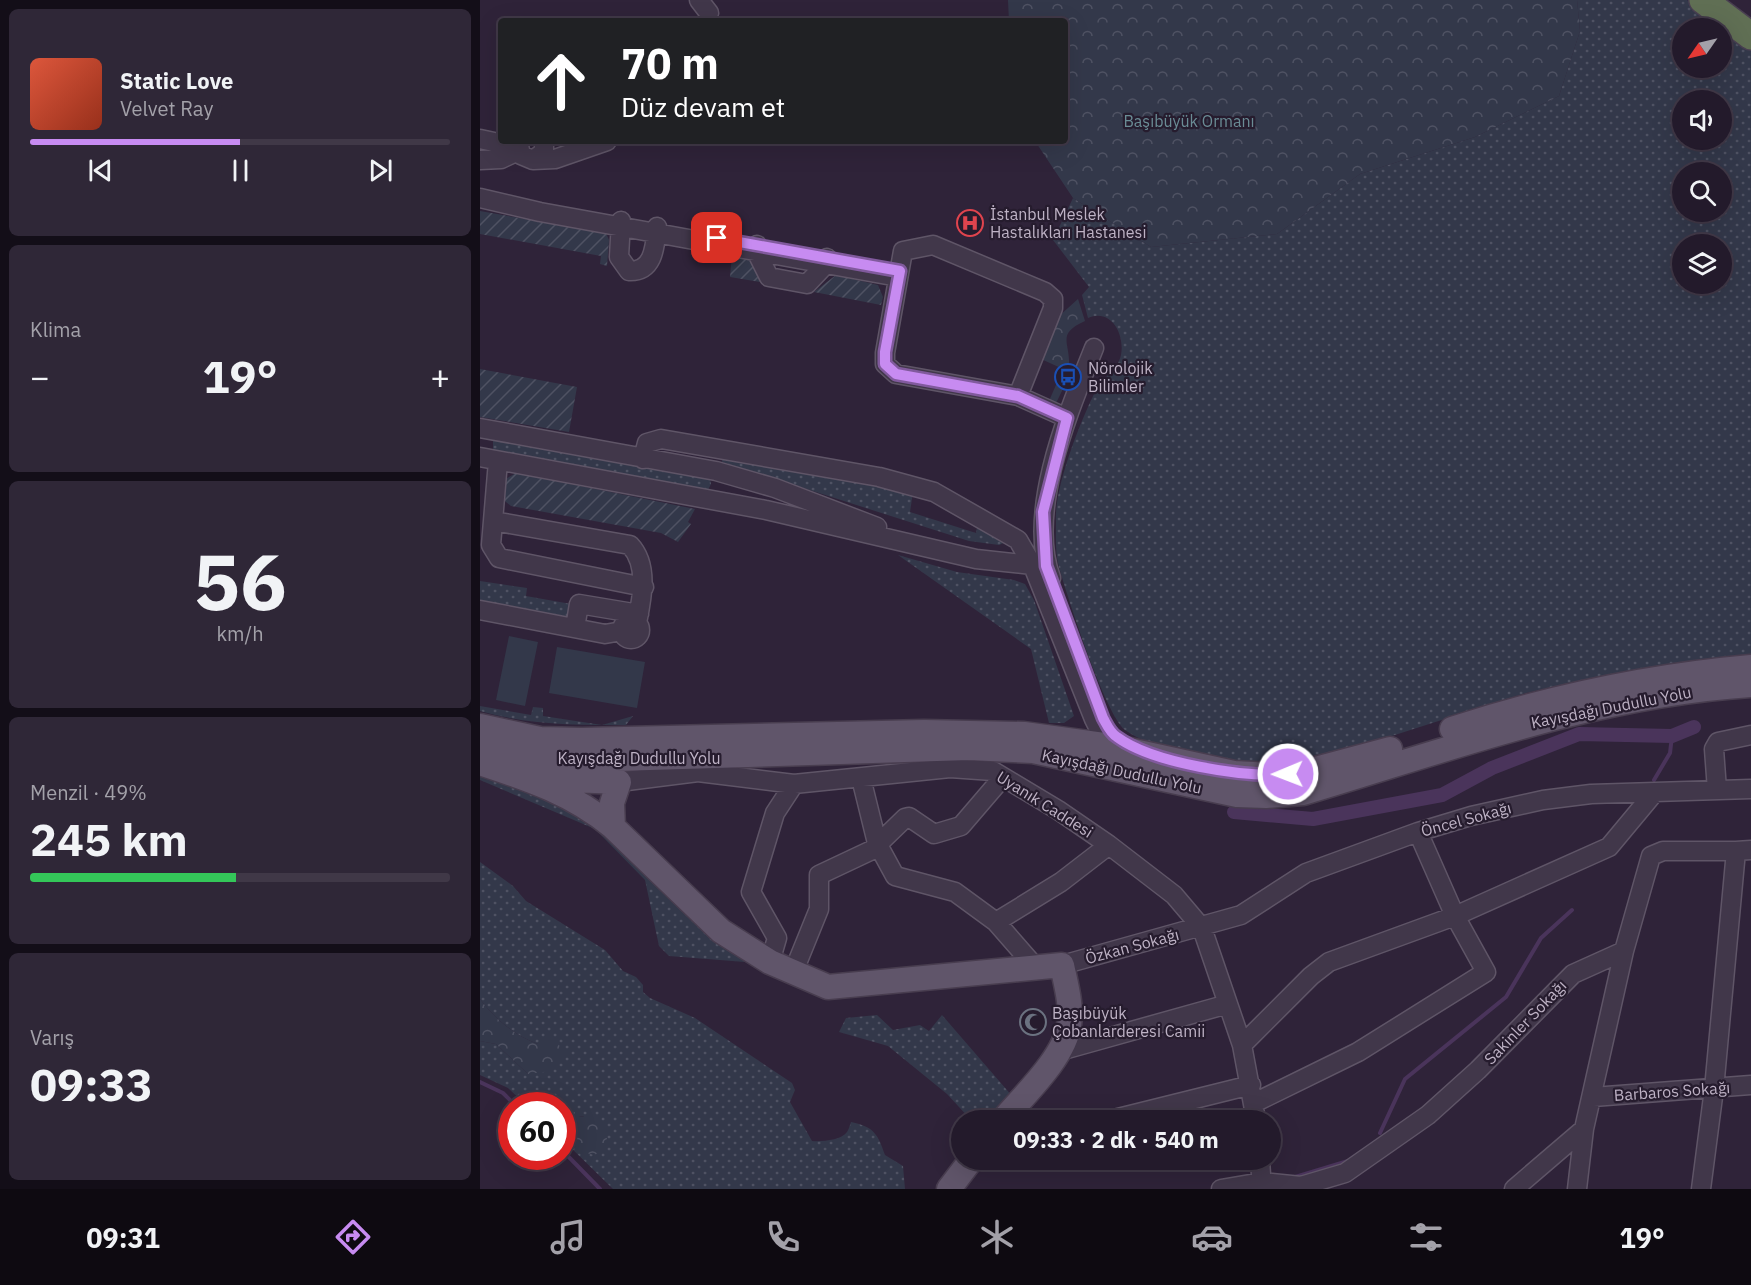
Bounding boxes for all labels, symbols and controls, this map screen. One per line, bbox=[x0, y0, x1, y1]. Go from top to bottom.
north arrow bbox=[1672, 18, 1732, 78]
map controls bbox=[1672, 18, 1732, 294]
text: 70 m bbox=[621, 36, 719, 91]
icon: ahead bbox=[522, 42, 600, 120]
text: Static Love bbox=[120, 66, 233, 95]
text: Düz devam et bbox=[621, 89, 785, 124]
button: sound bbox=[1672, 90, 1732, 150]
text: Velvet Ray bbox=[120, 95, 213, 122]
park label: Başıbüyük Ormanı bbox=[1123, 111, 1255, 131]
icon: previous bbox=[84, 154, 117, 187]
icon: pause bbox=[224, 154, 257, 187]
icon: next bbox=[364, 154, 397, 187]
button: search bbox=[1672, 162, 1732, 222]
place label: İstanbul Meslek Hastalıkları Hastanesi bbox=[990, 204, 1146, 242]
hospital icon: İstanbul Meslek Hastalıkları Hastanesi bbox=[955, 208, 985, 238]
pin bbox=[691, 212, 742, 263]
icon: arrive bbox=[700, 221, 733, 254]
button: layers bbox=[1672, 234, 1732, 294]
text: Klima bbox=[30, 316, 81, 343]
text: 19° bbox=[202, 347, 278, 405]
text: − bbox=[30, 355, 50, 398]
text: + bbox=[430, 355, 450, 398]
place label: Nörolojik Bilimler bbox=[1088, 358, 1153, 396]
bus stop icon: Nörolojik Bilimler bbox=[1053, 362, 1083, 392]
text: 56 bbox=[193, 530, 287, 631]
text: km/h bbox=[216, 620, 264, 647]
street label: Kayışdağı Dudullu Yolu bbox=[1529, 682, 1693, 732]
position arrow bbox=[1256, 742, 1320, 806]
street label: Kayışdağı Dudullu Yolu bbox=[1040, 744, 1204, 798]
street label: Kayışdağı Dudullu Yolu bbox=[557, 748, 721, 768]
street label: Uyanık Caddesi bbox=[993, 766, 1097, 842]
text: Menzil · 49% bbox=[30, 779, 147, 806]
street label: Öncel Sokağı bbox=[1419, 797, 1513, 841]
text: 245 km bbox=[30, 810, 188, 868]
street label: Özkan Sokağı bbox=[1083, 924, 1181, 968]
street label: Sakinler Sokağı bbox=[1480, 976, 1570, 1068]
place label: Başıbüyük Çobanlarderesi Camii bbox=[1052, 1003, 1205, 1041]
mosque icon: Başıbüyük Çobanlarderesi Camii bbox=[1018, 1007, 1048, 1037]
text: Varış bbox=[30, 1024, 74, 1051]
text: 09:33 bbox=[30, 1055, 153, 1113]
street label: Barbaros Sokağı bbox=[1613, 1077, 1731, 1105]
speed limit sign: 60 bbox=[498, 1092, 576, 1170]
text: 09:33 · 2 dk · 540 m bbox=[1013, 1125, 1219, 1154]
icon: directions bbox=[332, 1216, 374, 1258]
icon: music bbox=[547, 1216, 589, 1258]
icon: phone bbox=[762, 1216, 804, 1258]
icon: climate bbox=[976, 1216, 1018, 1258]
icon: car bbox=[1191, 1216, 1233, 1258]
icon: filters bbox=[1405, 1216, 1447, 1258]
text: 09:31 bbox=[86, 1220, 160, 1255]
text: 19° bbox=[1620, 1220, 1665, 1255]

